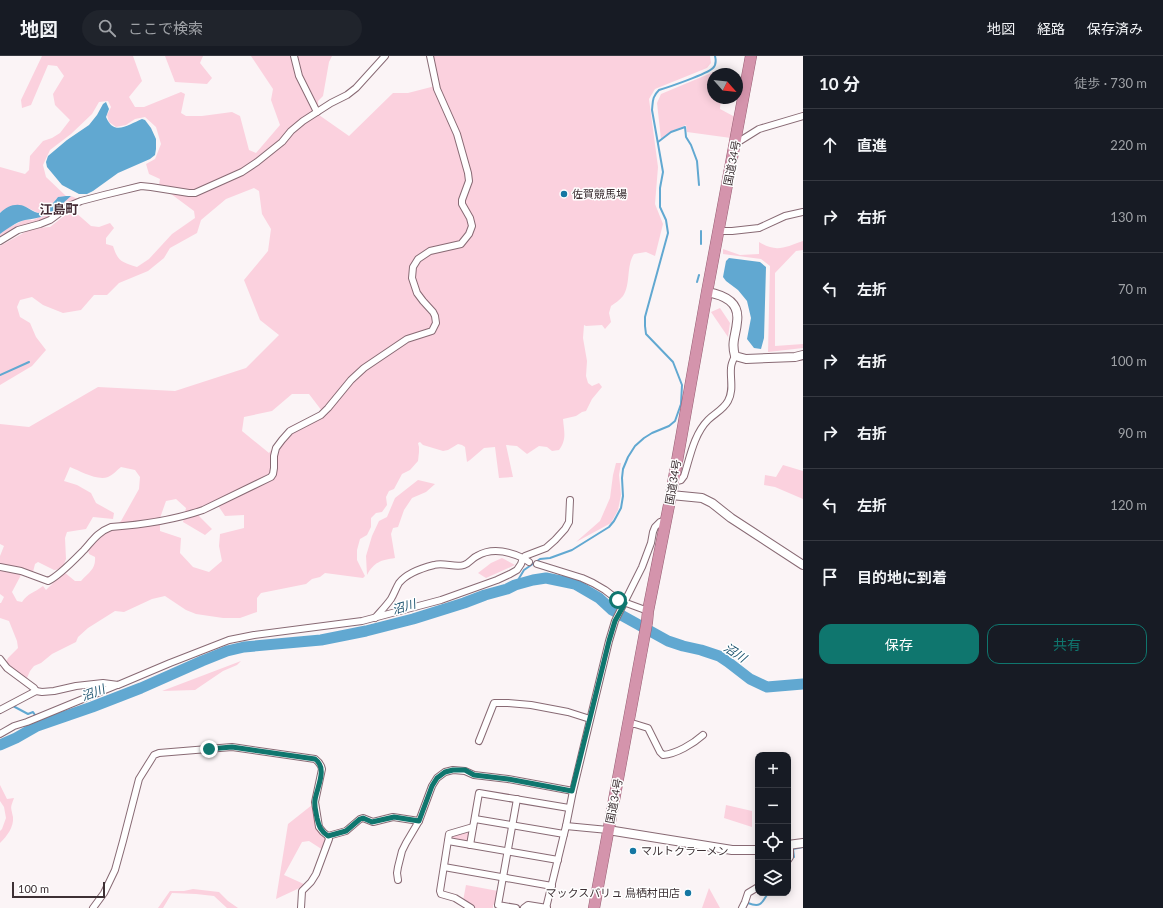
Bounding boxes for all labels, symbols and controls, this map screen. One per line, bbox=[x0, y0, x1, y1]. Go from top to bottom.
search box bbox=[82, 10, 362, 46]
text: 地図 bbox=[20, 17, 58, 40]
icon: search bbox=[96, 17, 118, 39]
text: ここで検索 bbox=[128, 19, 203, 37]
text: 地図 bbox=[987, 20, 1015, 37]
text: 経路 bbox=[1037, 20, 1065, 37]
text: 保存済み bbox=[1087, 20, 1143, 37]
north arrow bbox=[707, 68, 743, 104]
text: 10 分 bbox=[819, 73, 860, 94]
text: 徒歩 · 730 m bbox=[1074, 75, 1147, 91]
icon: ahead bbox=[819, 134, 841, 156]
text: 直進 bbox=[857, 136, 887, 154]
text: 220 m bbox=[1110, 137, 1147, 153]
street label: 国道34号 bbox=[721, 139, 742, 187]
place label: 佐賀競馬場 bbox=[572, 187, 627, 200]
marker: 佐賀競馬場 bbox=[559, 189, 569, 199]
district label: 江島町 bbox=[39, 201, 79, 217]
icon: right bbox=[819, 206, 841, 228]
text: 右折 bbox=[857, 208, 887, 226]
text: 130 m bbox=[1110, 209, 1147, 225]
icon: left bbox=[819, 278, 841, 300]
text: 左折 bbox=[857, 280, 887, 298]
text: 70 m bbox=[1118, 281, 1147, 297]
icon: right bbox=[819, 350, 841, 372]
text: 右折 bbox=[857, 352, 887, 370]
text: 100 m bbox=[1110, 353, 1147, 369]
icon: right bbox=[819, 422, 841, 444]
text: 右折 bbox=[857, 424, 887, 442]
text: 90 m bbox=[1118, 425, 1147, 441]
street label: 国道34号 bbox=[662, 458, 683, 506]
icon: left bbox=[819, 494, 841, 516]
text: 左折 bbox=[857, 496, 887, 514]
text: 120 m bbox=[1110, 497, 1147, 513]
icon: arrive bbox=[819, 566, 841, 588]
text: 目的地に到着 bbox=[857, 568, 947, 586]
route start bbox=[609, 591, 627, 609]
water label: 沼川 bbox=[390, 595, 419, 617]
button: 保存 bbox=[819, 624, 979, 664]
button: 共有 bbox=[987, 624, 1147, 664]
water label: 沼川 bbox=[721, 640, 751, 666]
water label: 沼川 bbox=[79, 681, 109, 704]
route end bbox=[200, 740, 218, 758]
map controls bbox=[755, 752, 791, 896]
button: + bbox=[755, 752, 791, 788]
street label: 国道34号 bbox=[603, 777, 624, 825]
button: − bbox=[755, 788, 791, 824]
button: locate bbox=[755, 824, 791, 860]
place label: マルトクラーメン bbox=[641, 844, 729, 857]
marker: マルトクラーメン bbox=[628, 846, 638, 856]
button: layers bbox=[755, 860, 791, 896]
scale bar bbox=[12, 880, 105, 899]
text: 100 m bbox=[18, 882, 49, 895]
place label: マックスバリュ 鳥栖村田店 bbox=[546, 886, 680, 899]
marker: マックスバリュ 鳥栖村田店 bbox=[683, 888, 693, 898]

